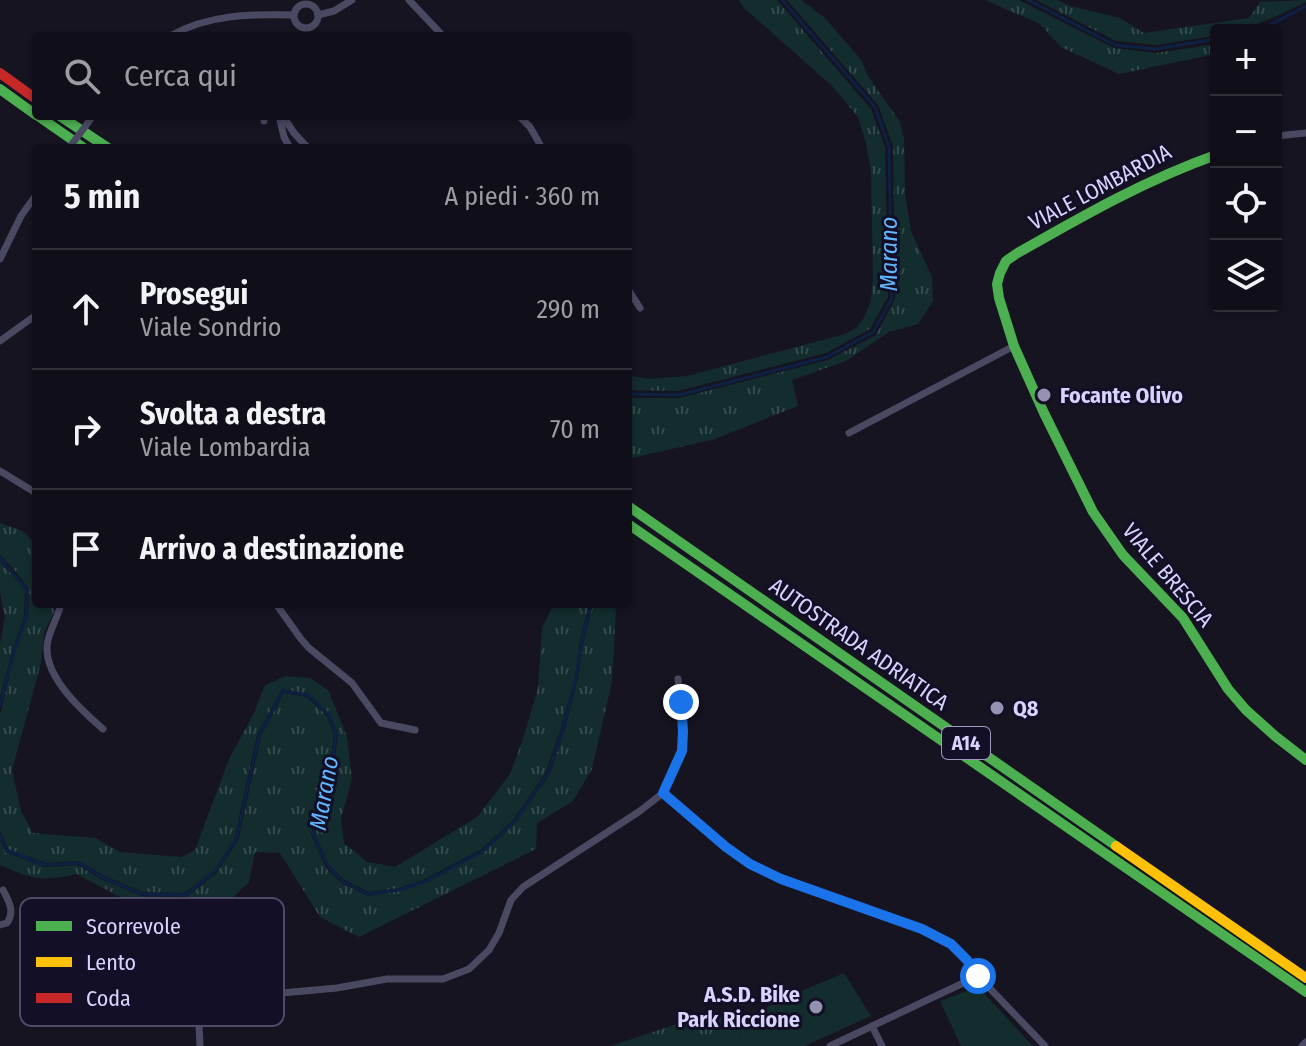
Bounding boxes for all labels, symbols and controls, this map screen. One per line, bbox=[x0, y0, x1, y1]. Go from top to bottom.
map controls bbox=[1210, 24, 1282, 312]
button: + bbox=[1210, 24, 1282, 96]
search box bbox=[32, 32, 632, 120]
icon: search bbox=[60, 54, 104, 98]
text: Cerca qui bbox=[124, 58, 237, 94]
button: − bbox=[1210, 96, 1282, 168]
street label: VIALE LOMBARDIA bbox=[1024, 138, 1176, 236]
button: locate bbox=[1210, 168, 1282, 240]
text: 5 min bbox=[64, 176, 140, 217]
text: A piedi · 360 m bbox=[444, 181, 600, 212]
water label: Marano bbox=[875, 217, 903, 291]
button: layers bbox=[1210, 240, 1282, 312]
text: Prosegui bbox=[140, 276, 248, 312]
icon: ahead bbox=[64, 287, 108, 331]
text: 290 m bbox=[536, 294, 600, 325]
text: Viale Sondrio bbox=[140, 312, 281, 343]
place label: Focante Olivo bbox=[1060, 382, 1183, 409]
marker: Focante Olivo bbox=[1035, 386, 1053, 404]
text: Svolta a destra bbox=[140, 396, 326, 432]
icon: right bbox=[64, 407, 108, 451]
text: 70 m bbox=[550, 414, 600, 445]
text: Viale Lombardia bbox=[140, 432, 310, 463]
street label: VIALE BRESCIA bbox=[1117, 518, 1220, 633]
icon: arrive bbox=[64, 527, 108, 571]
text: Arrivo a destinazione bbox=[140, 531, 404, 567]
street label: AUTOSTRADA ADRIATICA bbox=[764, 572, 954, 716]
route end bbox=[663, 684, 699, 720]
place label: Q8 bbox=[1013, 695, 1039, 722]
marker: Q8 bbox=[988, 699, 1006, 717]
road number: A14 bbox=[942, 727, 990, 759]
water label: Marano bbox=[304, 754, 344, 832]
legend bbox=[20, 898, 284, 1026]
text: Scorrevole bbox=[86, 913, 181, 940]
text: Lento bbox=[86, 949, 136, 976]
route start bbox=[960, 958, 996, 994]
place label: A.S.D. Bike Park Riccione bbox=[677, 981, 800, 1033]
text: Coda bbox=[86, 985, 131, 1012]
marker: A.S.D. Bike Park Riccione bbox=[807, 998, 825, 1016]

